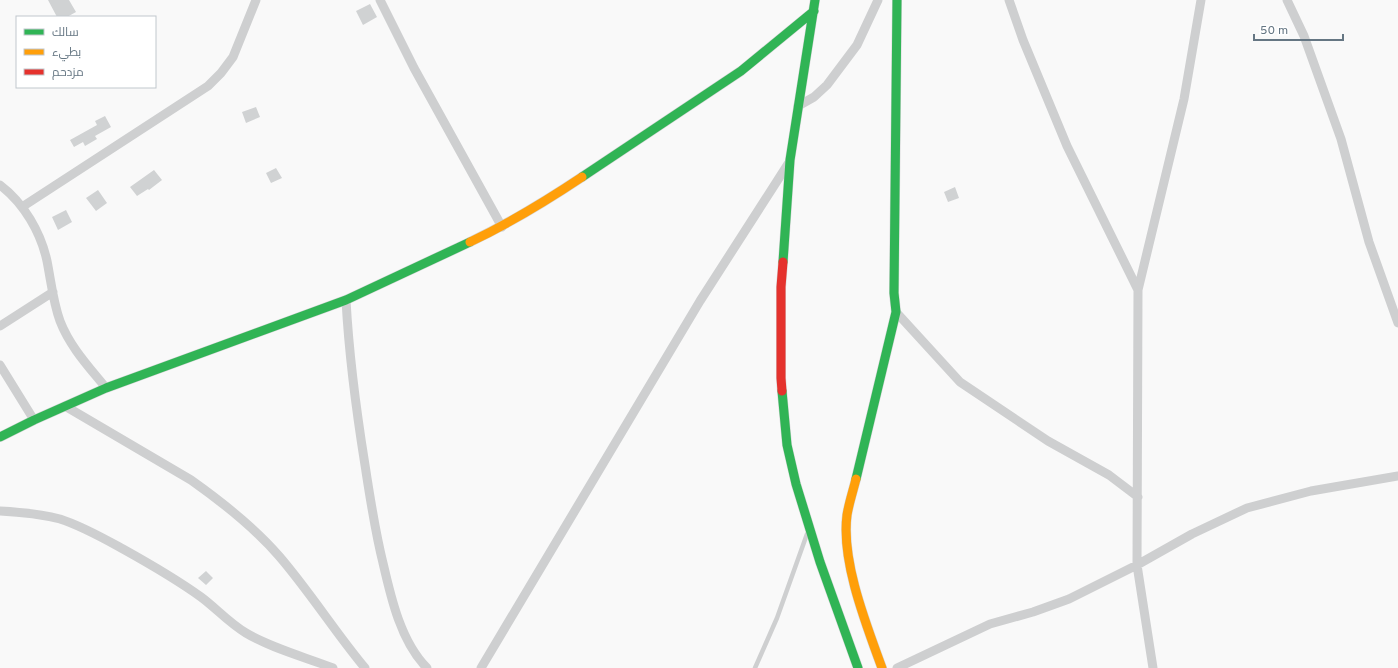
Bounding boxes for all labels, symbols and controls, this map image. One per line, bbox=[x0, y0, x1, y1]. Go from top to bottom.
legend bbox=[16, 16, 156, 88]
scale bar bbox=[1254, 16, 1343, 42]
text: 50 m bbox=[1260, 23, 1288, 39]
text: سالك bbox=[52, 25, 79, 41]
text: بطيء bbox=[52, 45, 81, 62]
text: مزدحم bbox=[52, 65, 84, 81]

